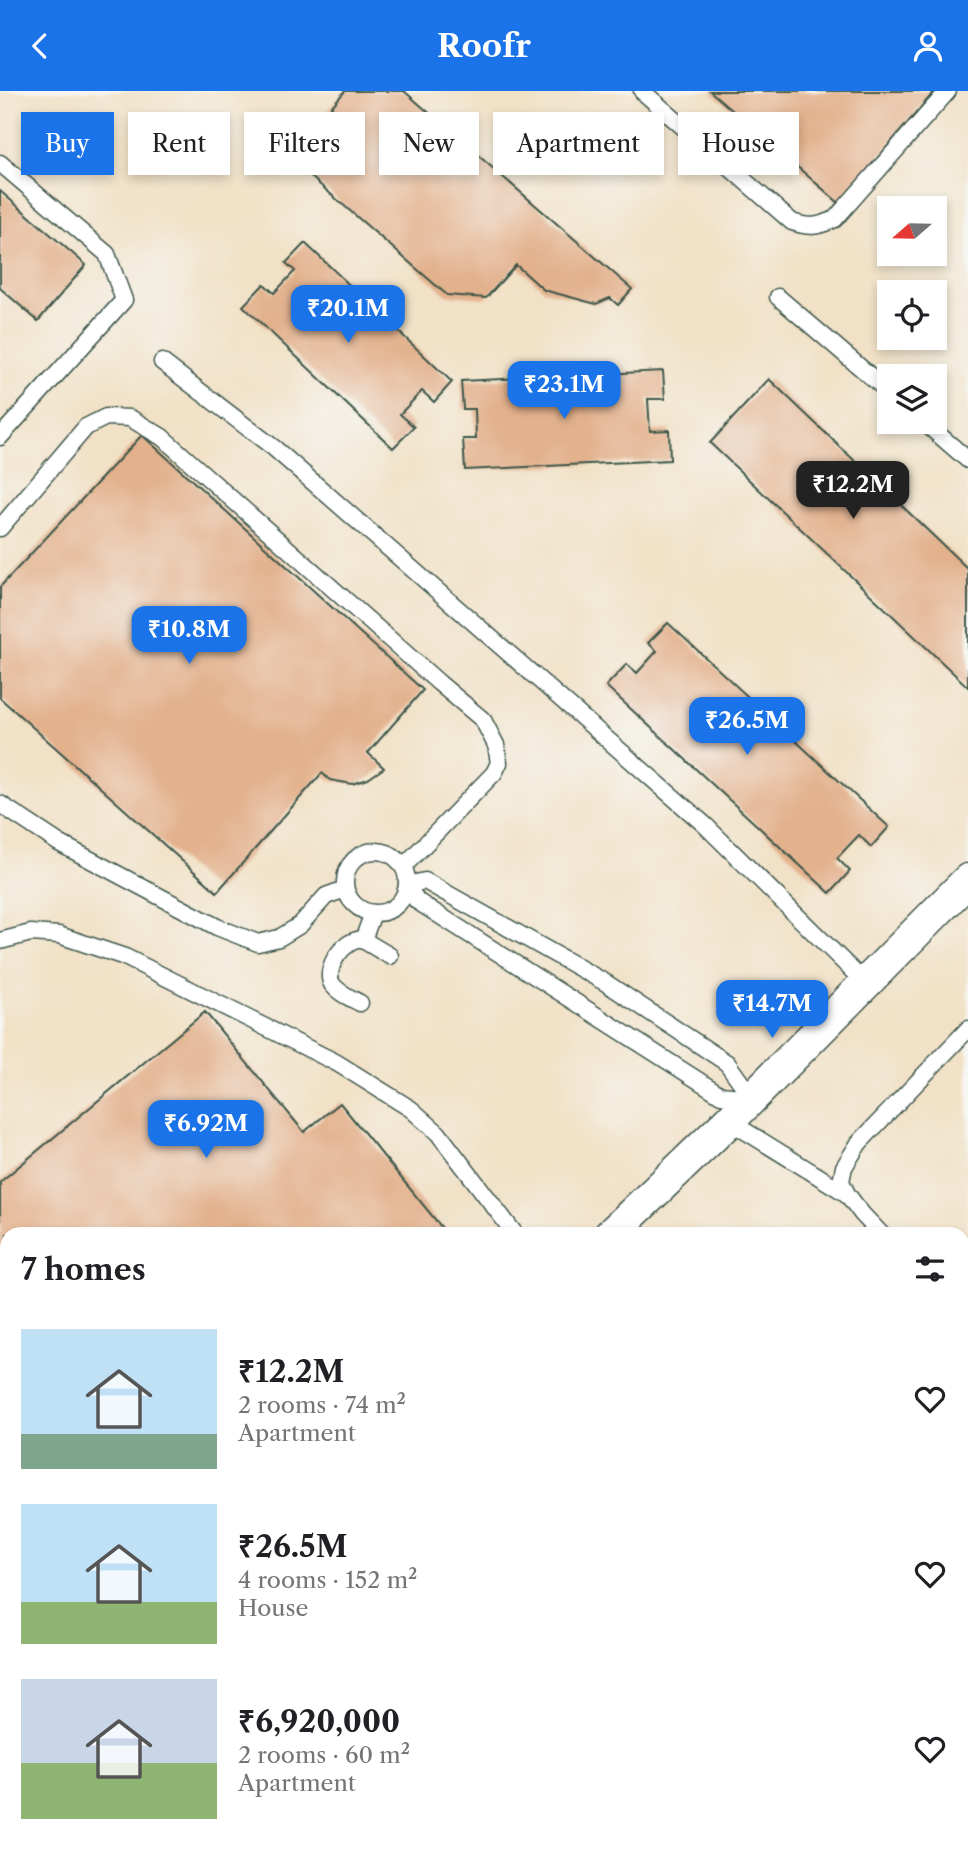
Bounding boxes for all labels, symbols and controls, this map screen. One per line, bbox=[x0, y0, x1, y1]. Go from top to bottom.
text: Roofr bbox=[437, 26, 531, 65]
icon: back bbox=[21, 27, 59, 65]
icon: person bbox=[909, 27, 947, 65]
chip: Buy bbox=[21, 112, 114, 175]
chip: Rent bbox=[128, 112, 230, 175]
chip: Filters bbox=[244, 112, 365, 175]
chip: New bbox=[379, 112, 479, 175]
chip: Apartment bbox=[493, 112, 664, 175]
chip: House bbox=[678, 112, 799, 175]
north arrow bbox=[877, 196, 947, 266]
map controls bbox=[877, 196, 947, 434]
button: locate bbox=[877, 280, 947, 350]
pin: ₹20.1M bbox=[291, 285, 405, 345]
text: ₹20.1M bbox=[307, 294, 389, 322]
pin: ₹23.1M bbox=[507, 361, 621, 421]
button: layers bbox=[877, 364, 947, 434]
text: ₹23.1M bbox=[524, 370, 604, 398]
pin: ₹12.2M bbox=[796, 461, 910, 521]
text: ₹12.2M bbox=[812, 470, 894, 498]
pin: ₹10.8M bbox=[132, 607, 246, 666]
text: ₹10.8M bbox=[148, 615, 230, 643]
pin: ₹26.5M bbox=[690, 697, 804, 757]
text: ₹26.5M bbox=[705, 706, 789, 734]
pin: ₹14.7M bbox=[715, 981, 829, 1040]
text: ₹14.7M bbox=[732, 989, 812, 1017]
pin: ₹6.92M bbox=[149, 1101, 263, 1160]
text: ₹6.92M bbox=[164, 1109, 248, 1137]
icon: filters bbox=[911, 1250, 949, 1288]
text: 7 homes bbox=[21, 1251, 146, 1288]
text: ₹12.2M bbox=[238, 1353, 344, 1390]
icon: home bbox=[77, 1357, 161, 1441]
icon: heart bbox=[911, 1380, 949, 1418]
text: 2 rooms · 74 m² bbox=[238, 1391, 406, 1419]
text: Apartment bbox=[238, 1419, 356, 1447]
text: ₹26.5M bbox=[238, 1528, 348, 1565]
icon: home bbox=[77, 1532, 161, 1616]
icon: heart bbox=[911, 1555, 949, 1593]
text: 4 rooms · 152 m² bbox=[238, 1566, 418, 1594]
text: House bbox=[238, 1594, 308, 1622]
text: ₹6,920,000 bbox=[238, 1703, 400, 1740]
icon: home bbox=[77, 1707, 161, 1791]
icon: heart bbox=[911, 1730, 949, 1768]
text: 2 rooms · 60 m² bbox=[238, 1741, 410, 1769]
text: Apartment bbox=[238, 1769, 356, 1797]

